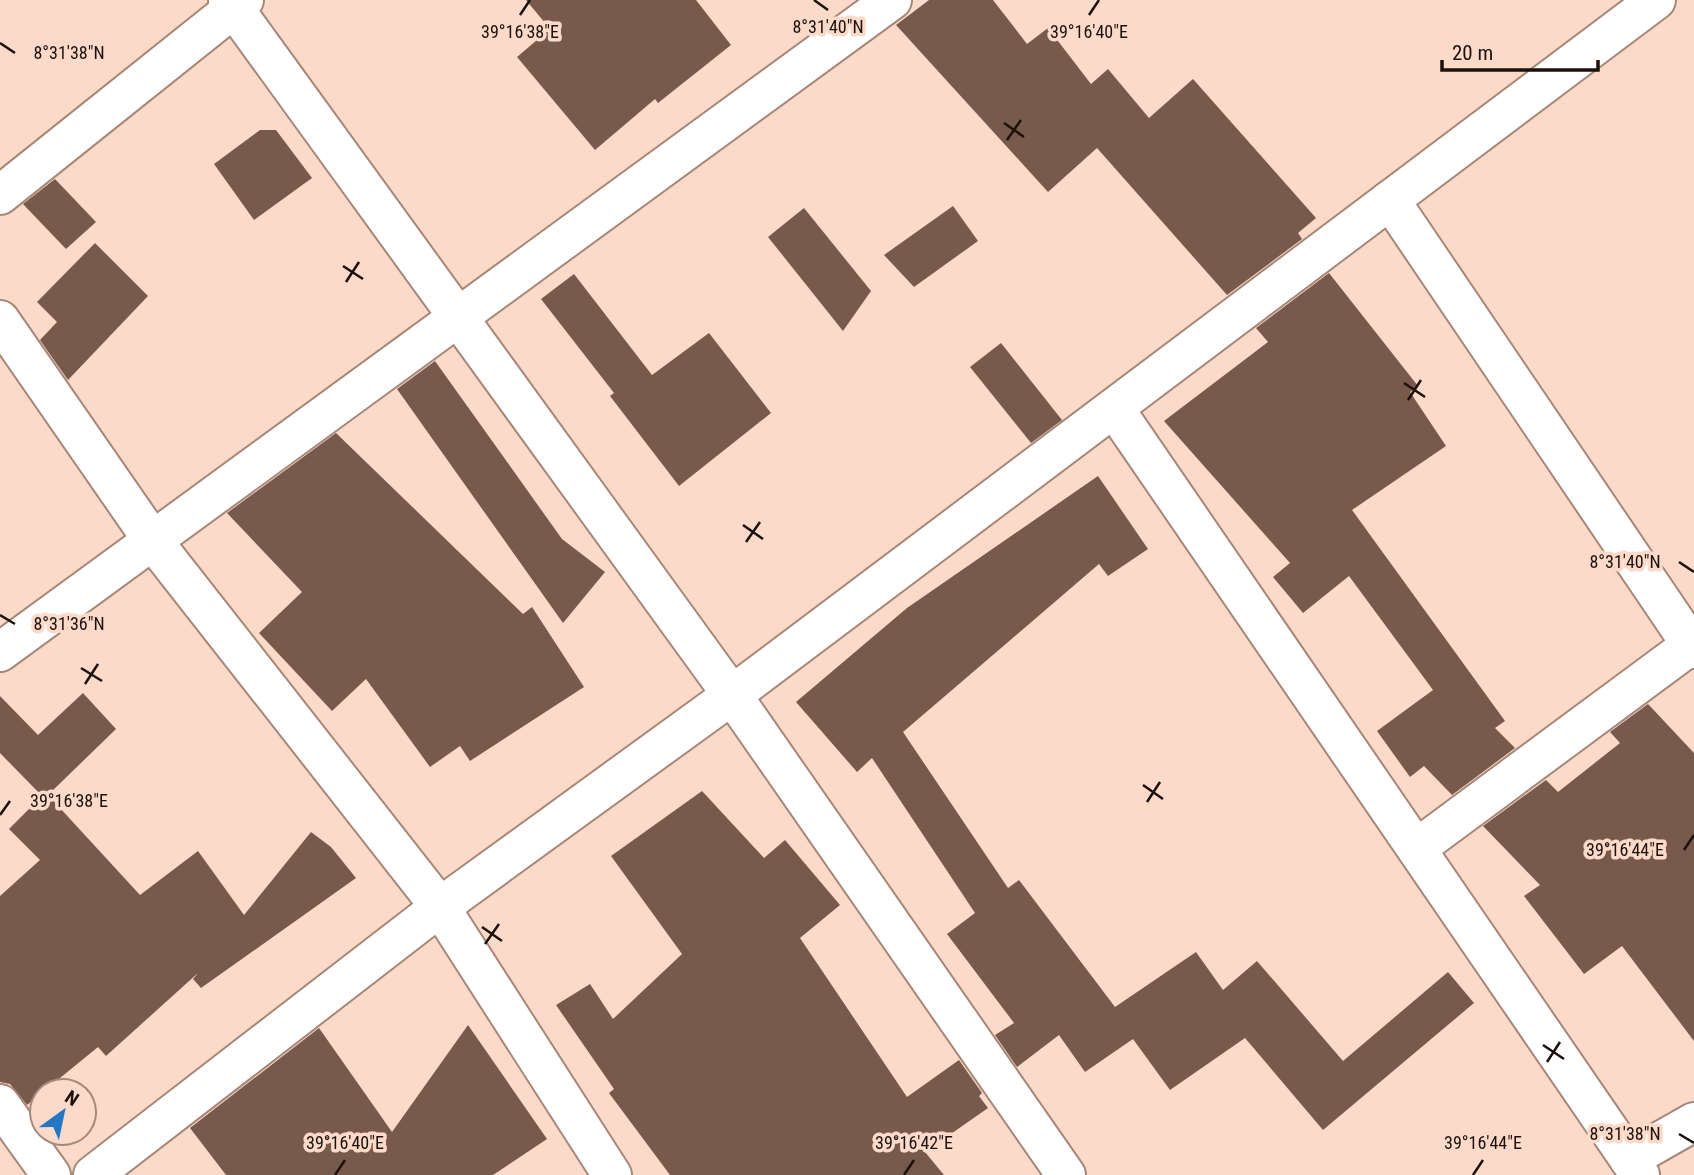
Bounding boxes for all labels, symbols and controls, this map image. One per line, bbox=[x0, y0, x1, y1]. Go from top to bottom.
text: 8°31'40"N bbox=[792, 16, 864, 37]
text: 39°16'38"E bbox=[481, 21, 559, 42]
text: 39°16'40"E bbox=[1050, 21, 1128, 42]
scale bar bbox=[1442, 28, 1598, 72]
text: 20 m bbox=[1452, 41, 1493, 65]
text: 8°31'38"N bbox=[33, 42, 105, 63]
text: 8°31'40"N bbox=[1589, 551, 1661, 572]
text: 8°31'36"N bbox=[33, 613, 105, 634]
text: 39°16'38"E bbox=[30, 790, 108, 811]
text: 39°16'44"E bbox=[1586, 839, 1664, 860]
north arrow bbox=[28, 1077, 98, 1147]
text: N bbox=[61, 1085, 83, 1111]
text: 8°31'38"N bbox=[1589, 1123, 1661, 1144]
text: 39°16'40"E bbox=[306, 1132, 384, 1153]
text: 39°16'42"E bbox=[875, 1132, 953, 1153]
text: 39°16'44"E bbox=[1444, 1132, 1522, 1153]

